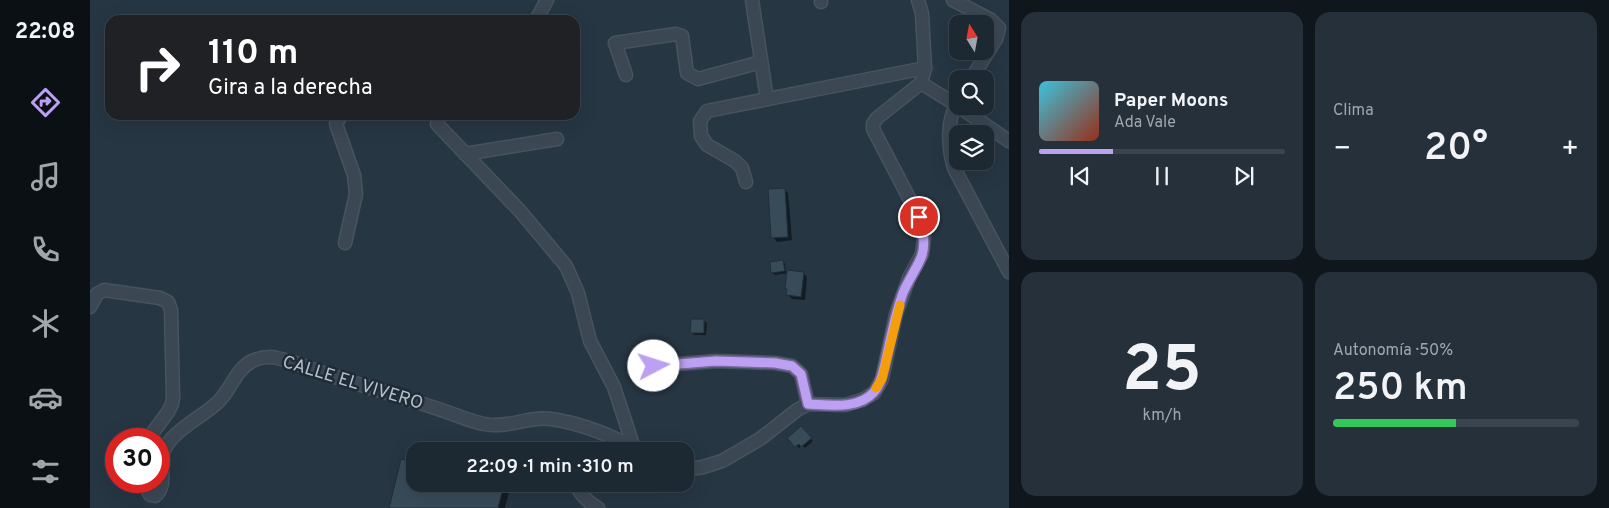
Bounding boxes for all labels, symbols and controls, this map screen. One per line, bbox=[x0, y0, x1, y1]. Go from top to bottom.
north arrow bbox=[949, 15, 994, 60]
map controls bbox=[949, 15, 994, 170]
text: 22:08 bbox=[15, 19, 75, 46]
text: 110 m bbox=[208, 32, 298, 76]
icon: right bbox=[125, 35, 190, 100]
button: search bbox=[949, 70, 994, 115]
text: Gira a la derecha bbox=[208, 75, 373, 102]
icon: directions bbox=[28, 85, 63, 120]
text: Paper Moons bbox=[1114, 89, 1228, 113]
text: Clima bbox=[1333, 101, 1374, 121]
text: Ada Vale bbox=[1114, 113, 1176, 133]
button: layers bbox=[949, 125, 994, 170]
text: 20° bbox=[1424, 125, 1488, 174]
text: − bbox=[1333, 132, 1351, 168]
text: + bbox=[1561, 132, 1579, 168]
icon: music bbox=[28, 159, 63, 194]
icon: previous bbox=[1066, 162, 1094, 190]
icon: pause bbox=[1148, 162, 1176, 190]
icon: next bbox=[1230, 162, 1258, 190]
pin bbox=[898, 196, 940, 238]
icon: arrive bbox=[905, 203, 933, 231]
icon: phone bbox=[28, 232, 63, 267]
icon: climate bbox=[28, 306, 63, 341]
text: 25 bbox=[1122, 332, 1202, 414]
position arrow bbox=[627, 339, 679, 391]
text: Autonomía · 50% bbox=[1333, 341, 1453, 361]
street label: CALLE EL VIVERO bbox=[279, 351, 426, 416]
text: 250 km bbox=[1333, 365, 1468, 414]
icon: car bbox=[28, 380, 63, 415]
text: km/h bbox=[1143, 406, 1181, 426]
speed limit sign: 30 bbox=[105, 428, 170, 493]
icon: filters bbox=[28, 454, 63, 489]
text: 22:09 · 1 min · 310 m bbox=[466, 455, 634, 479]

